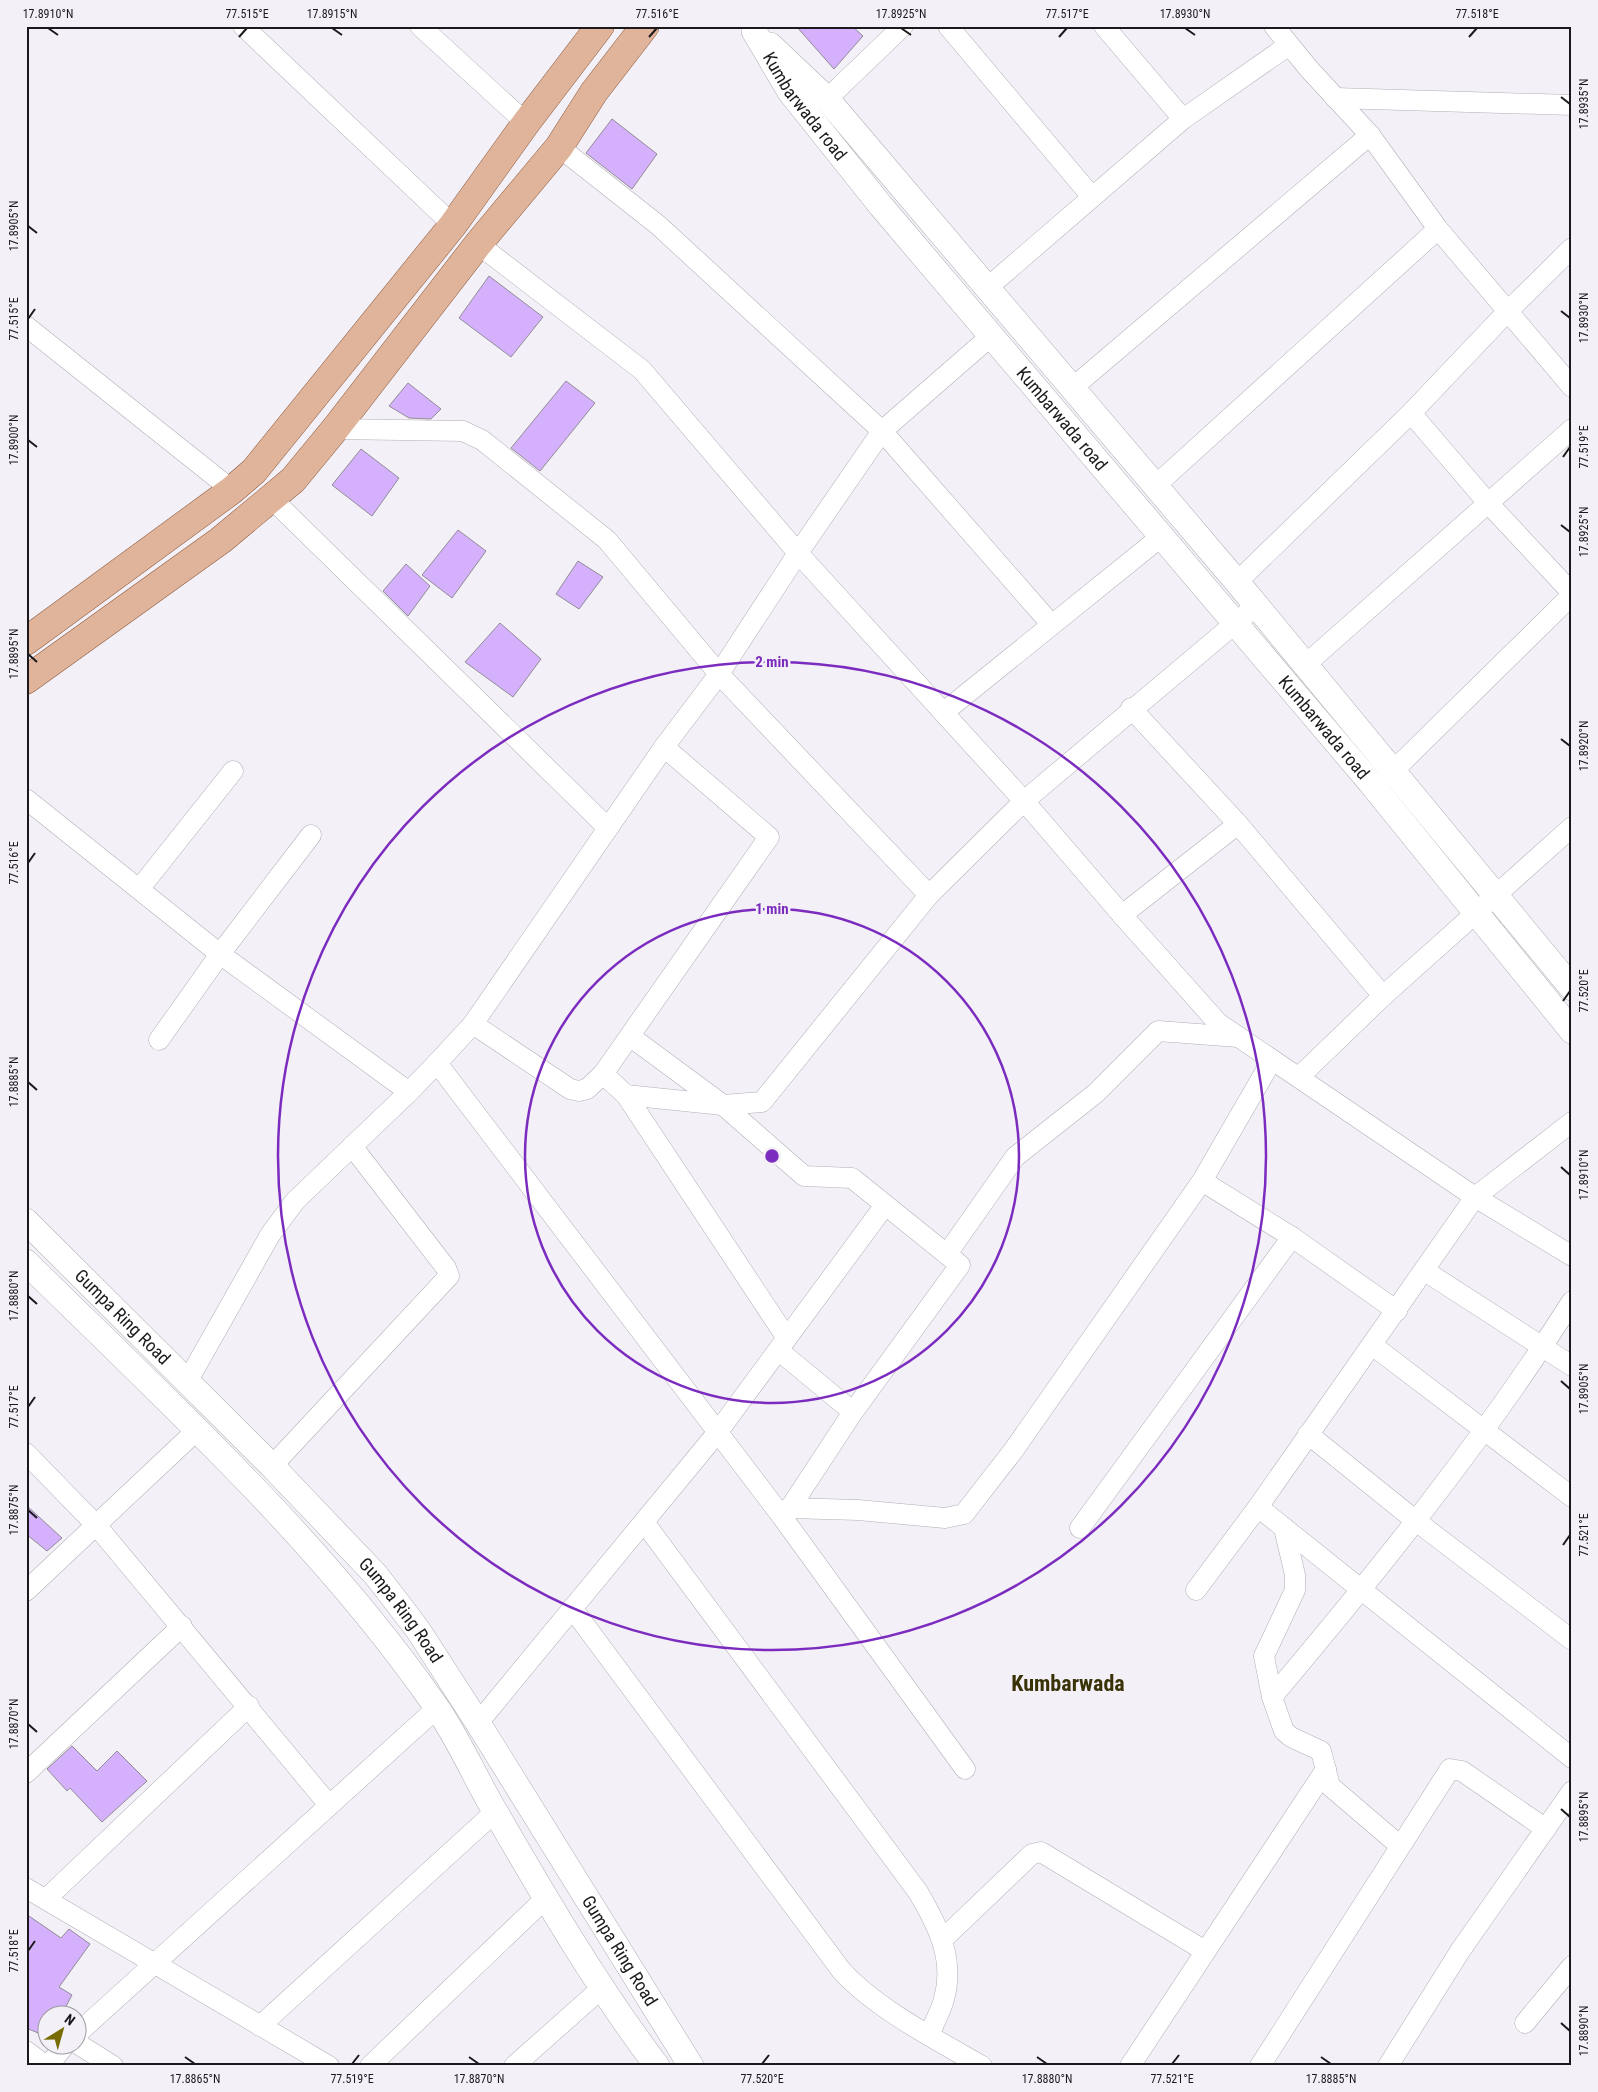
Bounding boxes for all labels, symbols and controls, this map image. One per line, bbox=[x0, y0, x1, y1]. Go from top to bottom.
text: 17.8910°N bbox=[23, 7, 73, 21]
text: 77.515°E bbox=[225, 7, 269, 21]
text: 17.8915°N bbox=[307, 7, 357, 21]
text: 77.516°E bbox=[635, 7, 679, 21]
text: 17.8925°N bbox=[876, 7, 926, 21]
text: 77.517°E bbox=[1045, 7, 1089, 21]
text: 17.8930°N bbox=[1160, 7, 1210, 21]
text: 77.518°E bbox=[1455, 7, 1499, 21]
street label: Kumbarwada road bbox=[759, 48, 851, 164]
text: 17.8935°N bbox=[1577, 79, 1591, 129]
text: 17.8905°N bbox=[7, 201, 21, 251]
text: 17.8930°N bbox=[1577, 293, 1591, 343]
text: 77.515°E bbox=[7, 297, 21, 341]
street label: Kumbarwada road bbox=[1012, 363, 1112, 475]
text: 17.8900°N bbox=[7, 415, 21, 465]
text: 77.519°E bbox=[1577, 425, 1591, 469]
text: 17.8925°N bbox=[1577, 507, 1591, 557]
text: 17.8895°N bbox=[7, 629, 21, 679]
text: 2 min bbox=[755, 653, 789, 671]
street label: Kumbarwada road bbox=[1275, 671, 1374, 783]
text: 17.8920°N bbox=[1577, 721, 1591, 771]
text: 77.516°E bbox=[7, 841, 21, 885]
text: 1 min bbox=[755, 900, 789, 918]
text: 77.520°E bbox=[1577, 969, 1591, 1013]
text: 17.8885°N bbox=[7, 1057, 21, 1107]
centre of rings bbox=[763, 1147, 781, 1165]
text: 17.8910°N bbox=[1577, 1150, 1591, 1200]
street label: Gumpa Ring Road bbox=[71, 1265, 175, 1369]
text: 17.8880°N bbox=[7, 1271, 21, 1321]
text: 17.8905°N bbox=[1577, 1364, 1591, 1414]
text: 77.517°E bbox=[7, 1385, 21, 1429]
text: 17.8875°N bbox=[7, 1485, 21, 1535]
text: 77.521°E bbox=[1577, 1513, 1591, 1557]
street label: Gumpa Ring Road bbox=[355, 1553, 447, 1667]
district label: Kumbarwada bbox=[1011, 1671, 1125, 1696]
text: 17.8870°N bbox=[7, 1699, 21, 1749]
text: 17.8895°N bbox=[1577, 1792, 1591, 1842]
street label: Gumpa Ring Road bbox=[578, 1892, 662, 2010]
text: 77.518°E bbox=[7, 1929, 21, 1973]
north arrow bbox=[38, 2004, 88, 2054]
text: 17.8890°N bbox=[1577, 2006, 1591, 2056]
text: N bbox=[62, 2011, 78, 2029]
text: 17.8865°N bbox=[170, 2072, 220, 2086]
text: 77.519°E bbox=[330, 2072, 374, 2086]
text: 17.8870°N bbox=[454, 2072, 504, 2086]
text: 77.520°E bbox=[740, 2072, 784, 2086]
text: 17.8880°N bbox=[1022, 2072, 1072, 2086]
text: 77.521°E bbox=[1150, 2072, 1194, 2086]
text: 17.8885°N bbox=[1306, 2072, 1356, 2086]

